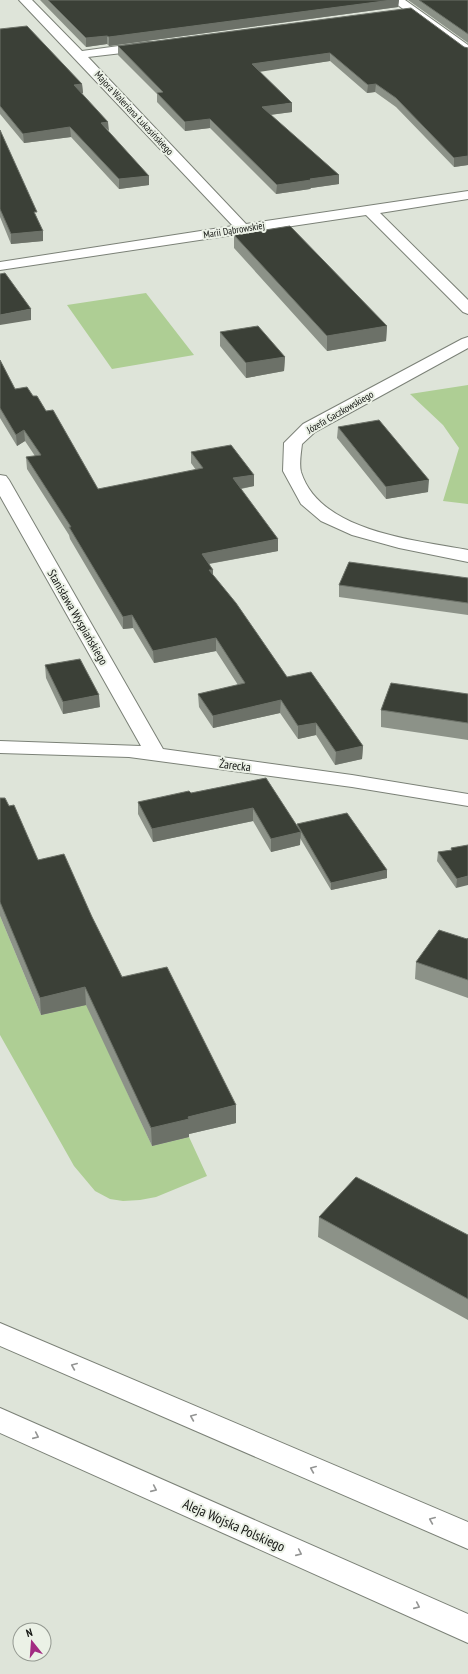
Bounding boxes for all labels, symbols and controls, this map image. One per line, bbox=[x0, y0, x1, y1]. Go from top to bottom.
street label: Majora Waleriana Łukasińskiego bbox=[92, 68, 176, 158]
street label: Marii Dąbrowskiej bbox=[202, 219, 266, 241]
street label: Józefa Gaczkowskiego bbox=[303, 388, 376, 437]
street label: Stanisława Wyspiańskiego bbox=[45, 567, 111, 667]
street label: Żarecka bbox=[218, 756, 252, 774]
one-way arrow bbox=[71, 1362, 78, 1370]
one-way arrow bbox=[190, 1414, 198, 1422]
one-way arrow bbox=[31, 1431, 39, 1439]
one-way arrow bbox=[309, 1465, 316, 1473]
one-way arrow bbox=[150, 1484, 158, 1492]
street label: Aleja Wojska Polskiego bbox=[180, 1494, 288, 1556]
one-way arrow bbox=[429, 1517, 437, 1525]
one-way arrow bbox=[295, 1549, 302, 1557]
one-way arrow bbox=[414, 1602, 421, 1610]
north arrow bbox=[12, 1622, 52, 1662]
text: N bbox=[24, 1625, 34, 1640]

